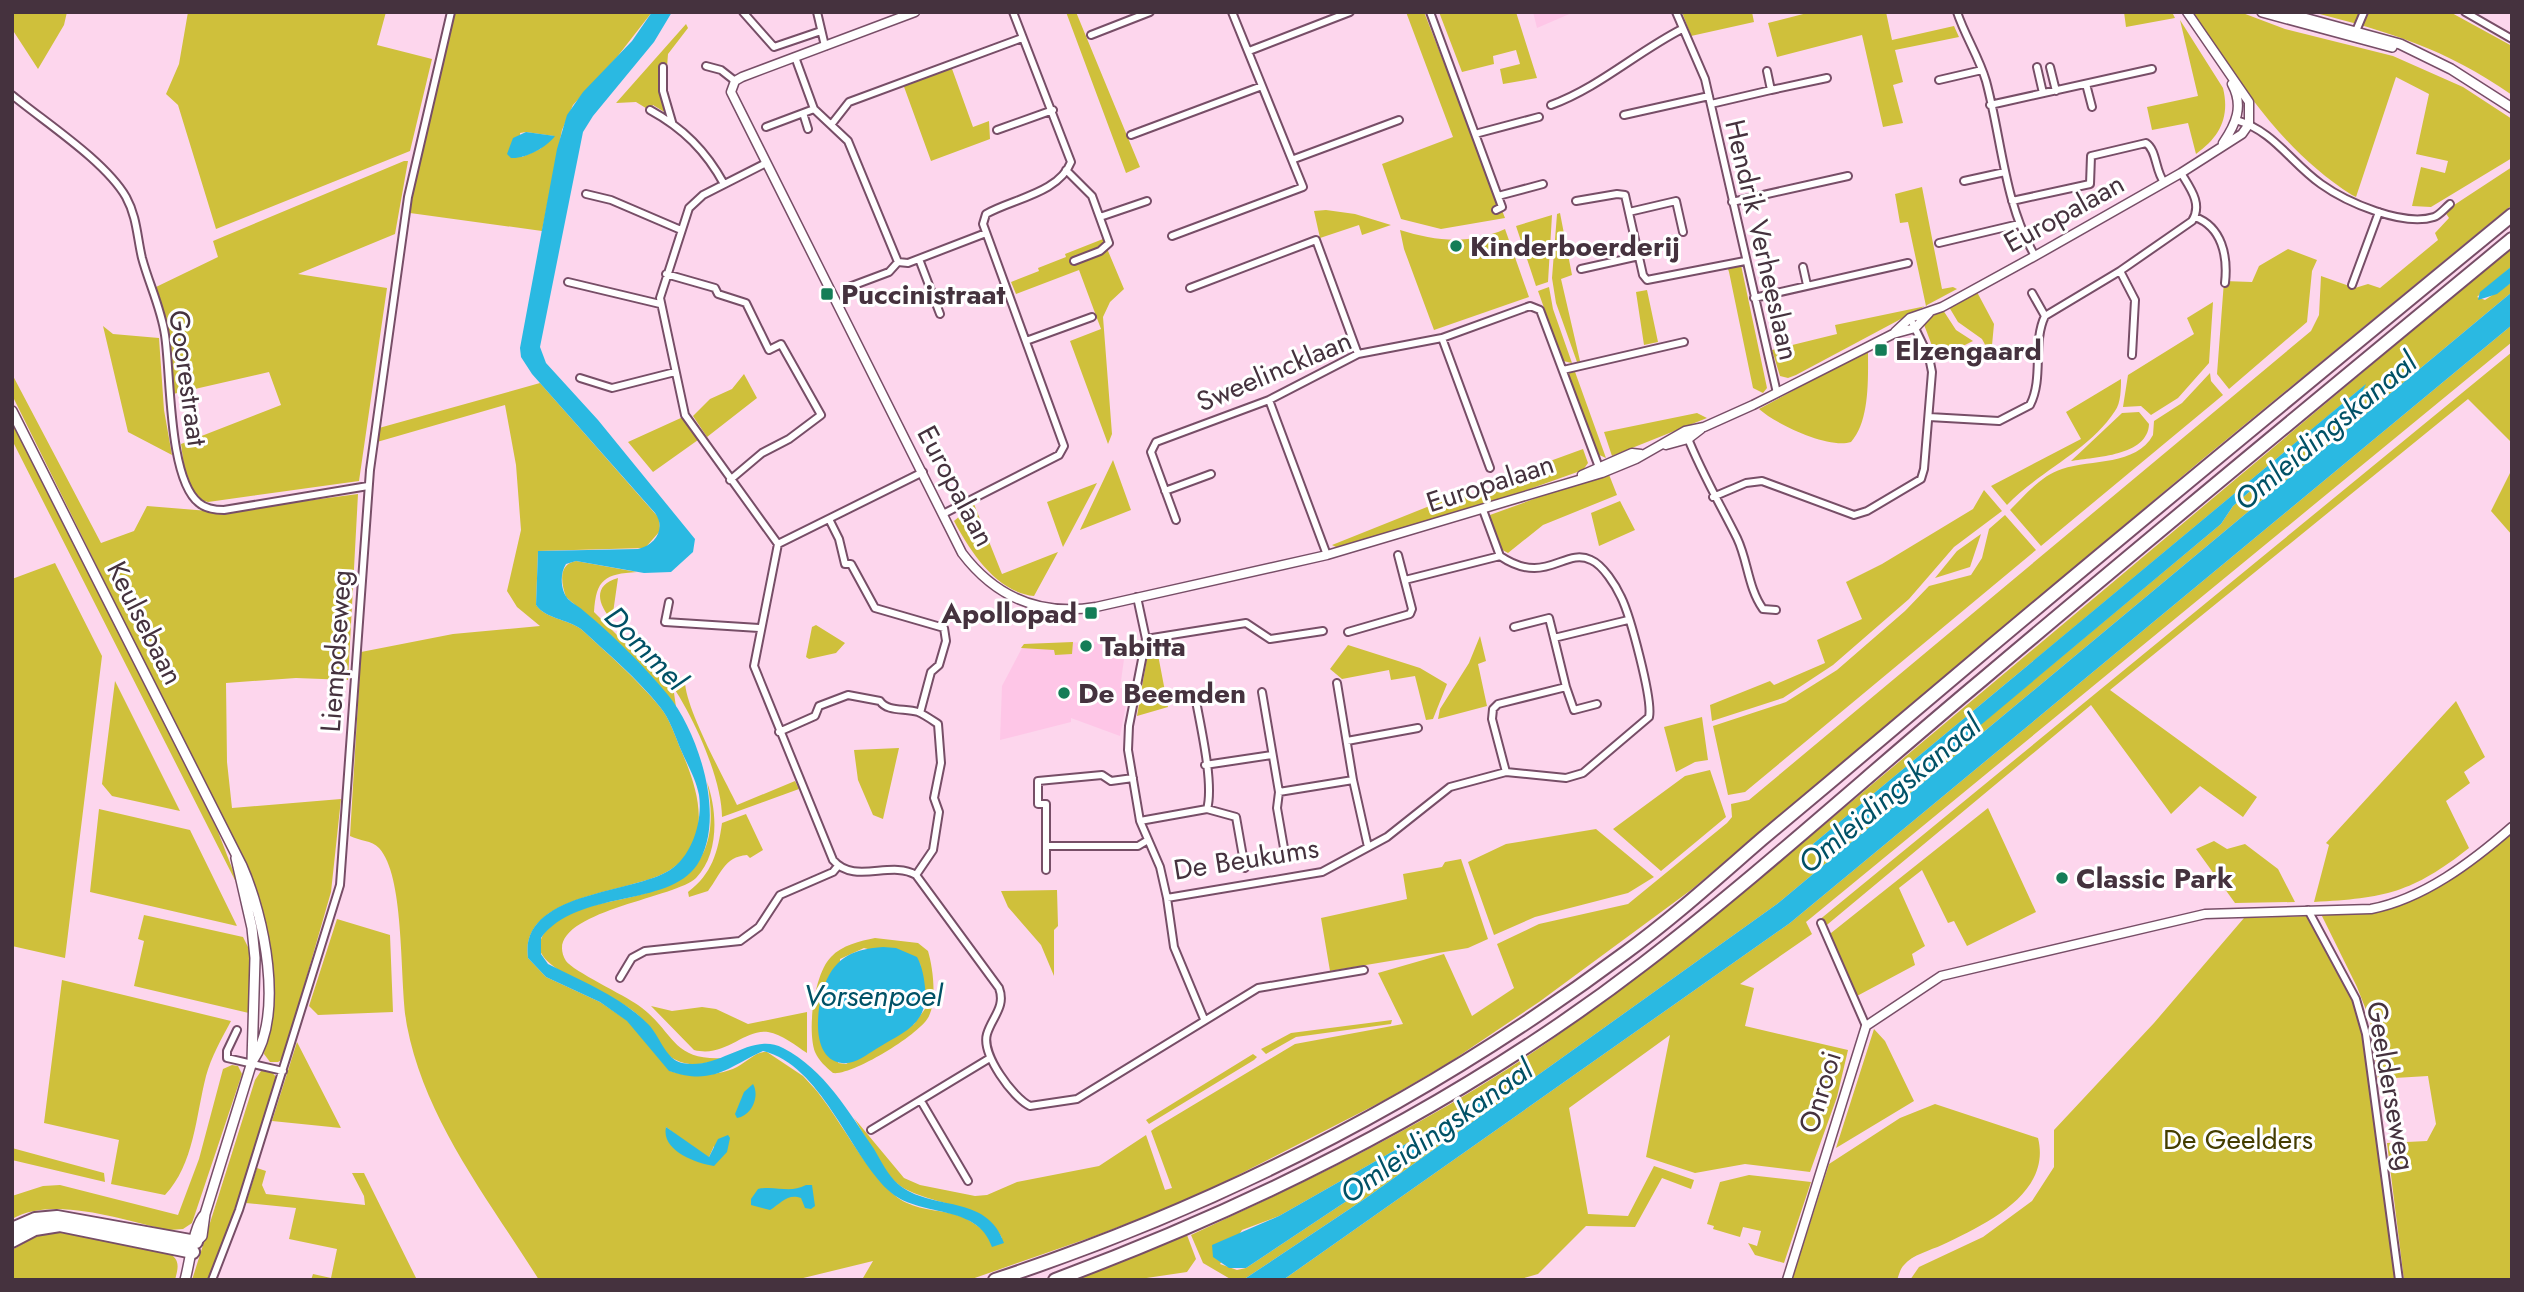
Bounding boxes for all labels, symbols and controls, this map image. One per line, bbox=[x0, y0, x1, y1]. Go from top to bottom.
street label: Hendrik Verheeslaan bbox=[1714, 116, 1810, 364]
street label: Europalaan bbox=[1996, 163, 2132, 263]
place label: Kinderboerderij bbox=[1470, 226, 1680, 267]
marker: Kinderboerderij bbox=[1448, 238, 1464, 254]
place label: Puccinistraat bbox=[841, 274, 1006, 315]
marker: Puccinistraat bbox=[819, 286, 835, 302]
street label: Goorestraat bbox=[158, 307, 218, 449]
street label: Sweelincklaan bbox=[1190, 320, 1358, 422]
place label: Elzengaard bbox=[1895, 330, 2042, 371]
water label: Omleidingskanaal bbox=[2224, 341, 2427, 521]
marker: Elzengaard bbox=[1873, 342, 1889, 358]
street label: Europalaan bbox=[907, 418, 1005, 554]
street label: Europalaan bbox=[1421, 443, 1559, 523]
street label: Keulsebaan bbox=[96, 554, 194, 692]
street label: Liempdseweg bbox=[310, 569, 362, 733]
place label: Apollopad bbox=[940, 593, 1077, 634]
water label: Dommel bbox=[595, 596, 698, 701]
marker: Apollopad bbox=[1083, 605, 1099, 621]
place label: Tabitta bbox=[1100, 626, 1186, 667]
marker: Tabitta bbox=[1078, 638, 1094, 654]
place label: De Beemden bbox=[1078, 673, 1246, 714]
marker: De Beemden bbox=[1056, 685, 1072, 701]
water label: Omleidingskanaal bbox=[1788, 704, 1991, 884]
street label: De Beukums bbox=[1170, 827, 1322, 891]
place label: Classic Park bbox=[2076, 858, 2233, 899]
marker: Classic Park bbox=[2054, 870, 2070, 886]
water label: Vorsenpoel bbox=[804, 974, 944, 1017]
street label: Geelderseweg bbox=[2356, 998, 2426, 1174]
street label: Onrooi bbox=[1788, 1046, 1852, 1138]
water label: Omleidingskanaal bbox=[1331, 1047, 1542, 1214]
park label: De Geelders bbox=[2163, 1119, 2313, 1160]

